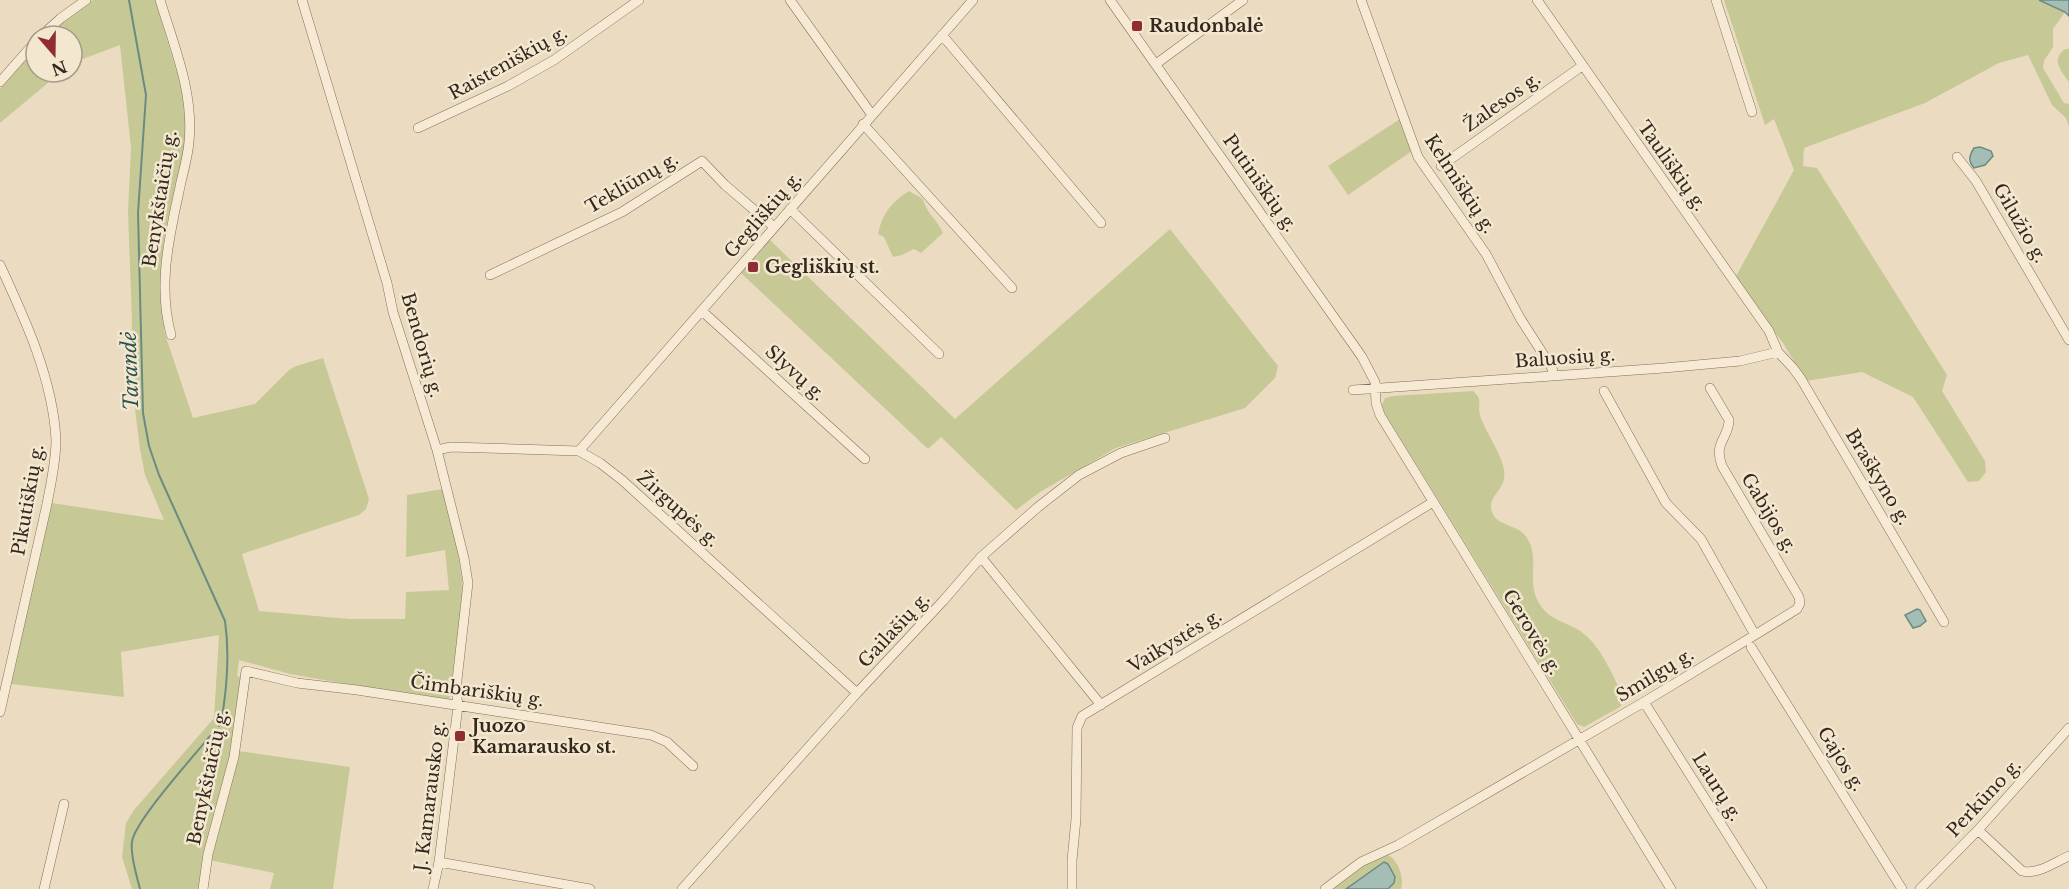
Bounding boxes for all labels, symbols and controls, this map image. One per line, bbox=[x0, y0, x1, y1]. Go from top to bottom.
place label: Raudonbalė bbox=[1149, 15, 1264, 37]
marker: Raudonbalė bbox=[1130, 19, 1144, 33]
street label: Raisteniškių g. bbox=[445, 21, 571, 105]
north arrow bbox=[24, 24, 84, 84]
text: N bbox=[49, 56, 70, 80]
street label: Žalesos g. bbox=[1459, 67, 1545, 136]
street label: Tauliškių g. bbox=[1633, 117, 1711, 215]
street label: Benykštaičių g. bbox=[138, 129, 182, 269]
street label: Putiniškių g. bbox=[1218, 130, 1302, 236]
street label: Kelmiškių g. bbox=[1420, 130, 1500, 238]
street label: Tekliūnų g. bbox=[582, 148, 682, 218]
street label: Gegliškių g. bbox=[720, 167, 806, 263]
street label: Gilužio g. bbox=[1988, 179, 2052, 267]
place label: Gegliškių st. bbox=[765, 256, 880, 278]
marker: Gegliškių st. bbox=[746, 260, 760, 274]
street label: Bendorių g. bbox=[397, 290, 447, 400]
water label: Tarandė bbox=[117, 331, 143, 411]
street label: Slyvų g. bbox=[761, 341, 829, 405]
street label: Baluosių g. bbox=[1514, 344, 1616, 372]
street label: Braškyno g. bbox=[1841, 425, 1915, 529]
street label: Pikutiškių g. bbox=[7, 443, 49, 557]
street label: Žirgupės g. bbox=[632, 466, 724, 552]
street label: Gabijos g. bbox=[1736, 469, 1802, 557]
street label: Gerovės g. bbox=[1498, 585, 1566, 679]
street label: Gailašių g. bbox=[854, 588, 934, 672]
street label: Vaikystės g. bbox=[1123, 605, 1226, 678]
street label: Smilgų g. bbox=[1612, 643, 1698, 707]
street label: Čimbariškių g. bbox=[409, 670, 545, 711]
street label: Benykštaičių g. bbox=[183, 707, 233, 847]
place label: Juozo Kamarausko st. bbox=[468, 715, 616, 758]
street label: J. Kamarausko g. bbox=[410, 719, 450, 875]
street label: Gajos g. bbox=[1813, 723, 1869, 795]
marker: Juozo Kamarausko st. bbox=[453, 729, 467, 743]
street label: Laurų g. bbox=[1687, 749, 1747, 825]
street label: Perkūno g. bbox=[1942, 754, 2026, 842]

